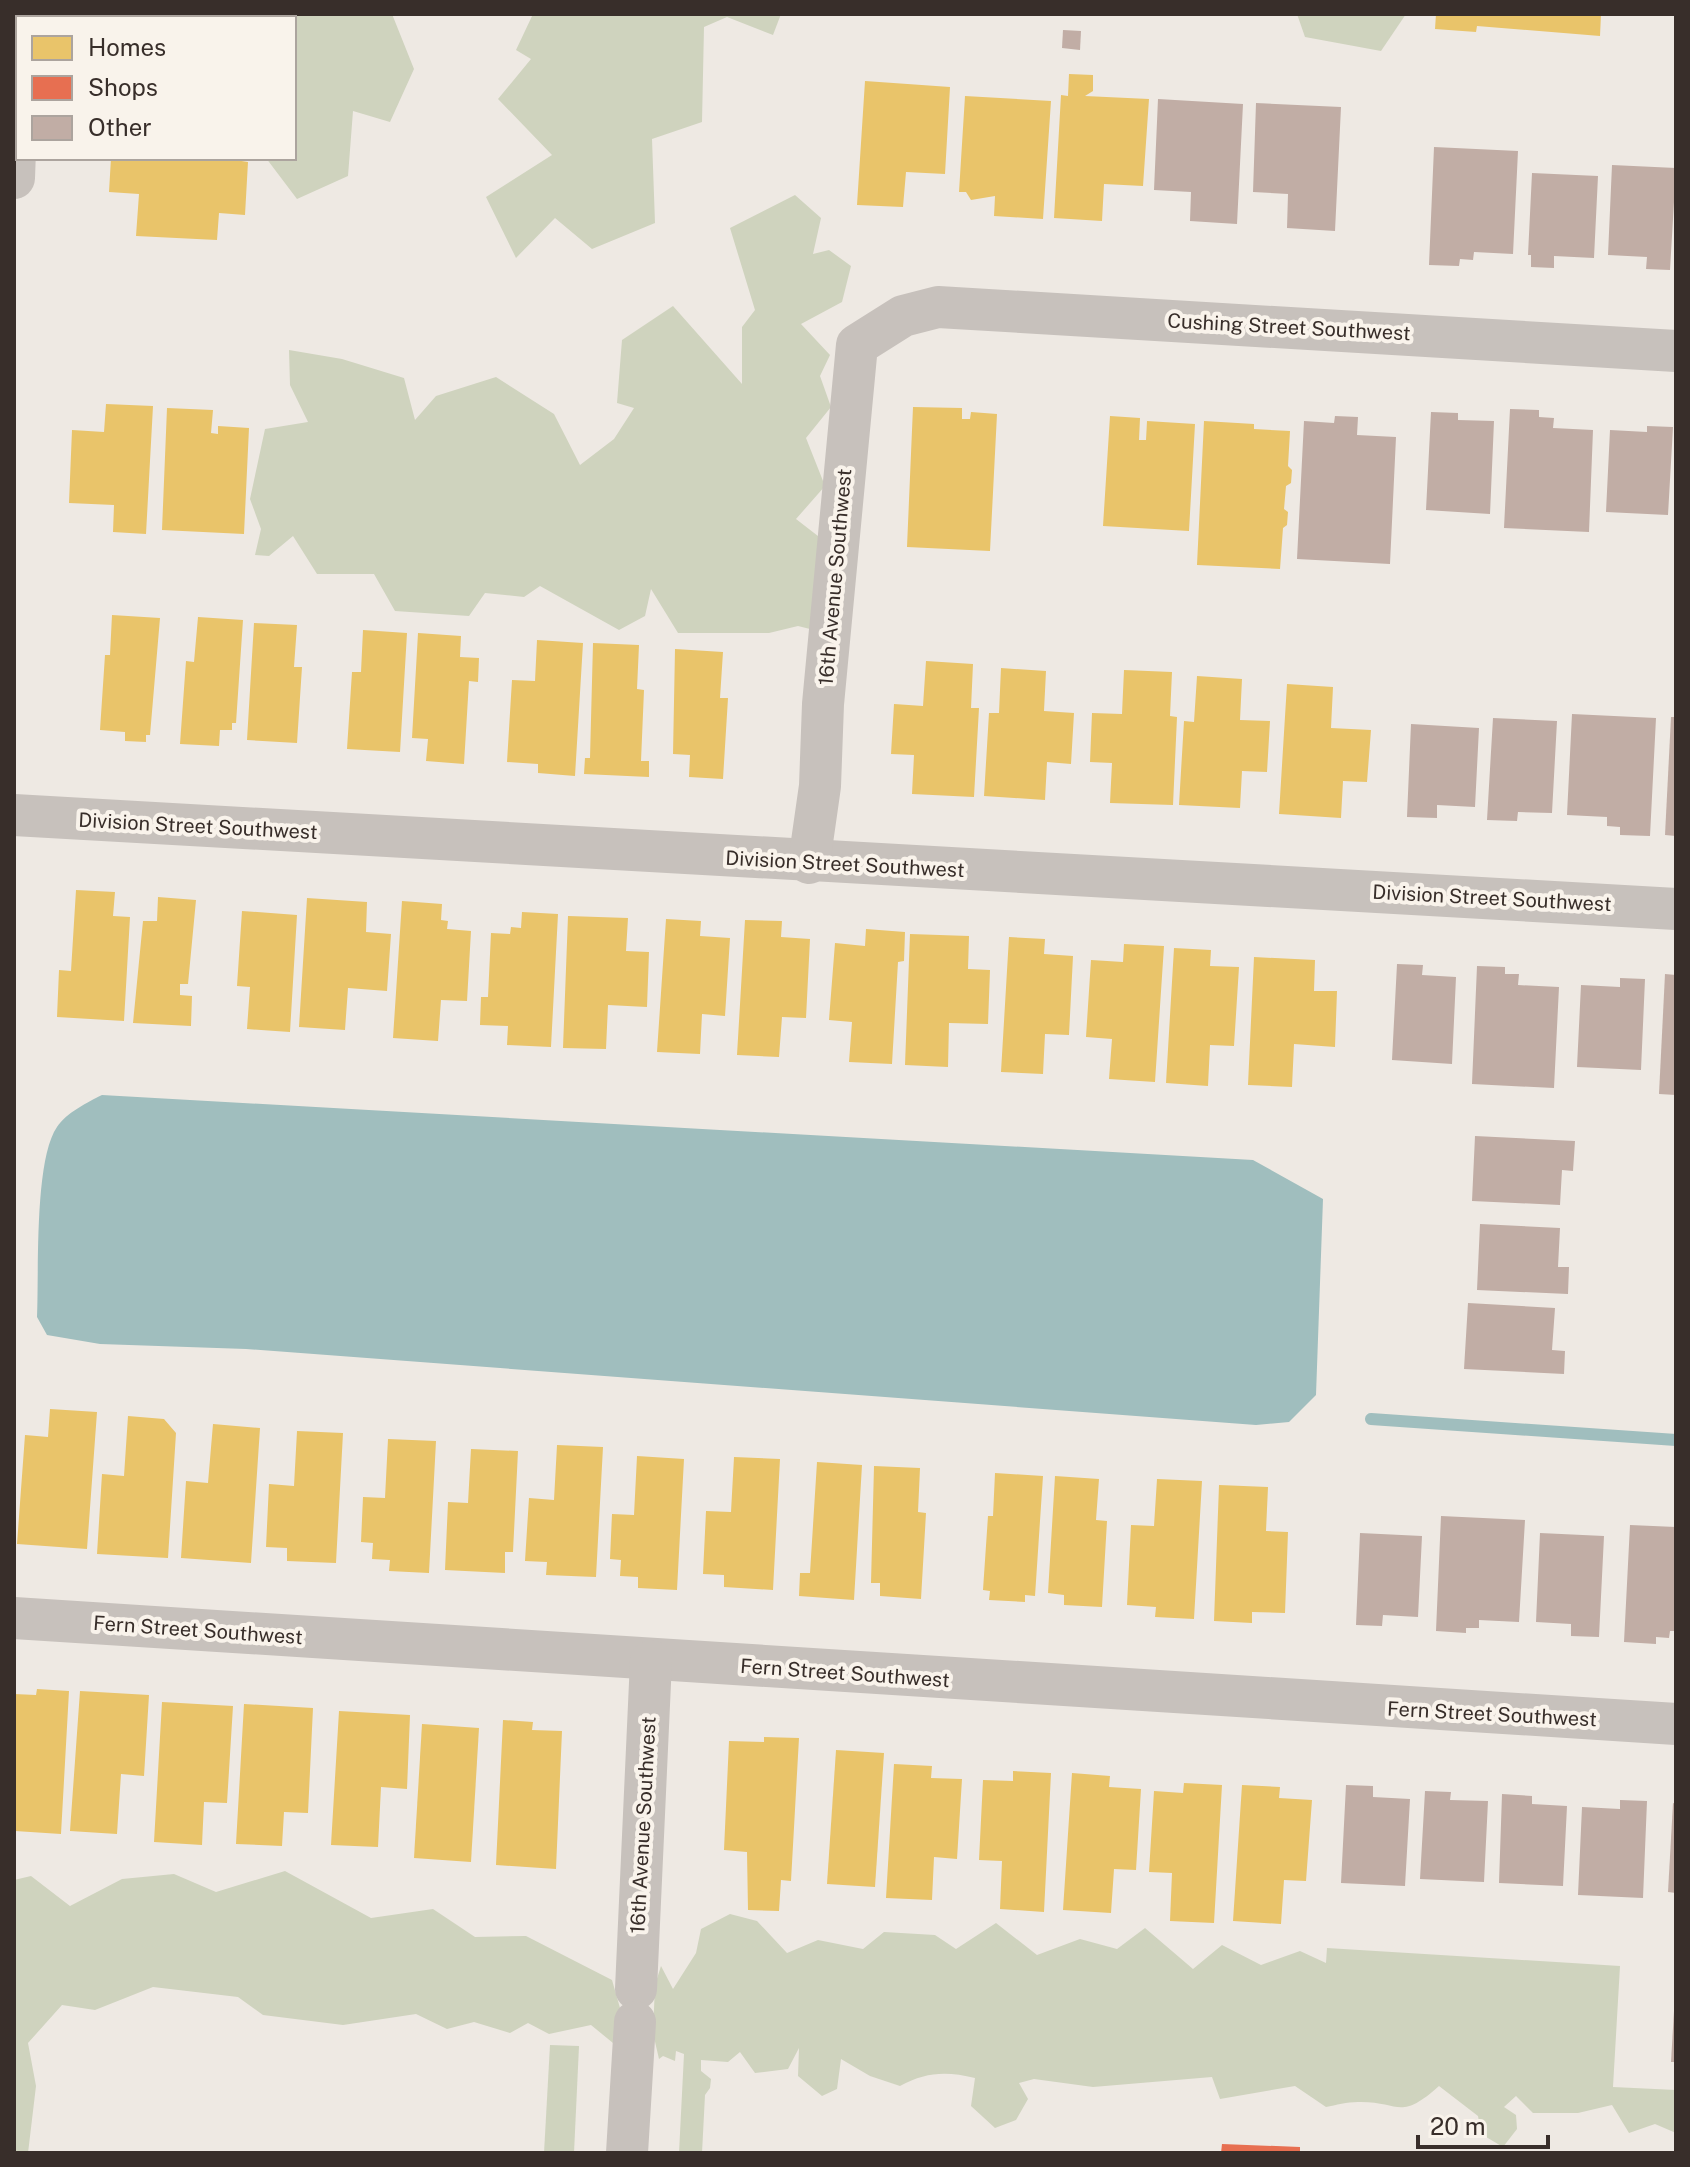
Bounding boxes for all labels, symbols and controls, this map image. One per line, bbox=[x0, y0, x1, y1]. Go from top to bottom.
legend bbox=[16, 16, 296, 160]
text: Homes bbox=[88, 33, 166, 61]
text: Shops bbox=[88, 73, 158, 101]
text: Other bbox=[88, 113, 152, 141]
street label: Cushing Street Southwest bbox=[1167, 309, 1411, 345]
street label: 16th Avenue Southwest bbox=[814, 467, 856, 687]
street label: Division Street Southwest bbox=[78, 808, 318, 844]
street label: Division Street Southwest bbox=[725, 846, 965, 882]
street label: Division Street Southwest bbox=[1372, 880, 1612, 916]
street label: Fern Street Southwest bbox=[92, 1611, 304, 1649]
street label: Fern Street Southwest bbox=[739, 1654, 951, 1692]
street label: Fern Street Southwest bbox=[1387, 1697, 1597, 1731]
street label: 16th Avenue Southwest bbox=[625, 1716, 661, 1934]
scale bar bbox=[1418, 2099, 1548, 2149]
text: 20 m bbox=[1430, 2112, 1486, 2140]

